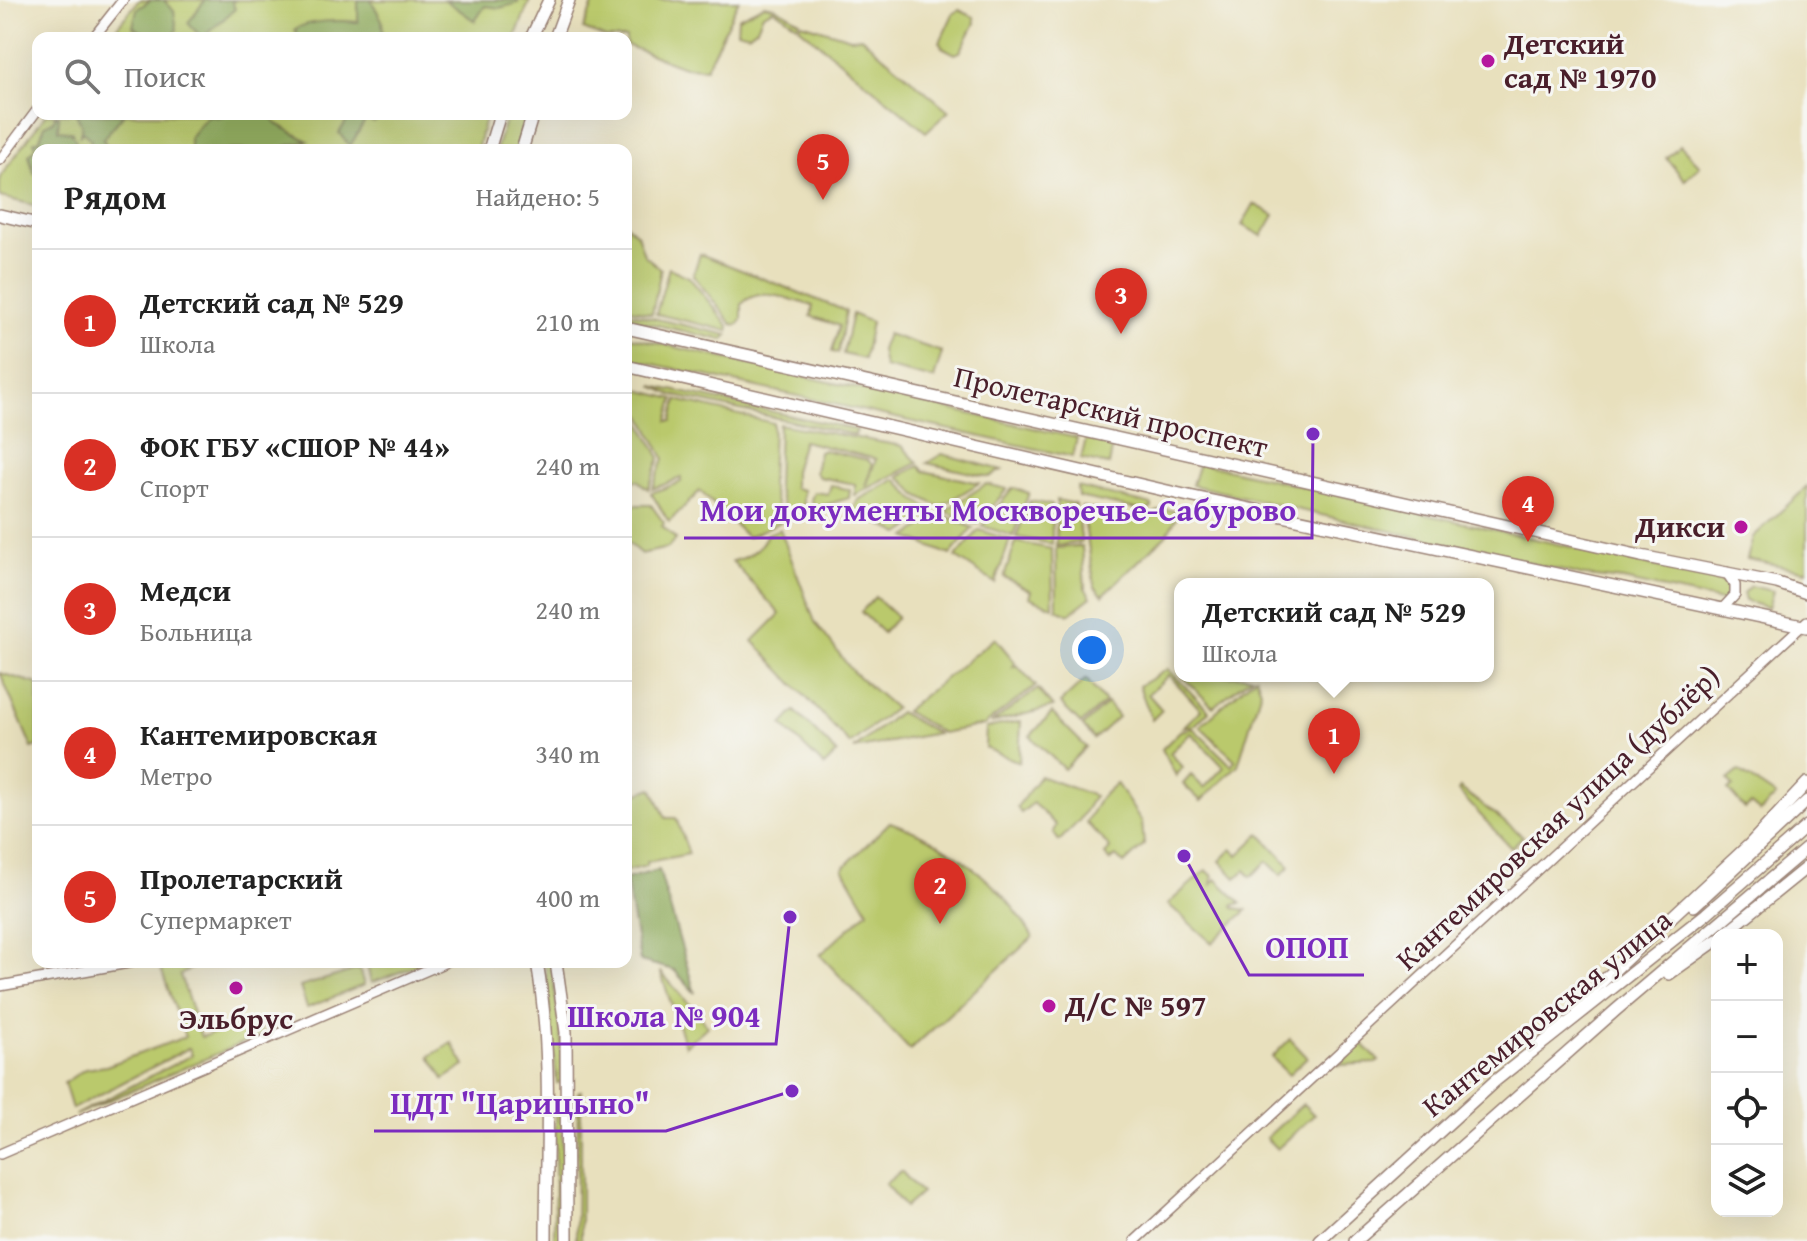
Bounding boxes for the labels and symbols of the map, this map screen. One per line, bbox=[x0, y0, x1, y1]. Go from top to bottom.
place label: Детский сад № 1970 bbox=[1503, 21, 1656, 99]
marker: Детский сад № 1970 bbox=[1479, 52, 1497, 70]
pin: 5 bbox=[797, 134, 849, 200]
pin: 3 bbox=[1095, 268, 1147, 334]
street label: Пролетарский проспект bbox=[950, 354, 1273, 469]
pin: 4 bbox=[1502, 476, 1554, 542]
callout: Мои документы Москворечье-Сабурово bbox=[684, 482, 1312, 538]
text: Мои документы Москворечье-Сабурово bbox=[700, 486, 1296, 533]
place label: Дикси bbox=[1634, 504, 1725, 548]
marker: Дикси bbox=[1732, 518, 1750, 536]
your location bbox=[1072, 630, 1112, 670]
street label: Кантемировская улица (дублёр) bbox=[1385, 655, 1729, 980]
pin: 1 bbox=[1308, 708, 1360, 774]
pin: 2 bbox=[914, 858, 966, 924]
street label: Кантемировская улица bbox=[1412, 897, 1681, 1127]
callout: ОПОП bbox=[1249, 919, 1364, 975]
text: ОПОП bbox=[1265, 923, 1349, 970]
marker: Эльбрус bbox=[227, 979, 245, 997]
place label: Д/C № 597 bbox=[1064, 983, 1207, 1027]
callout: Школа № 904 bbox=[551, 988, 776, 1044]
text: Школа № 904 bbox=[567, 992, 761, 1039]
place label: Эльбрус bbox=[179, 996, 293, 1040]
marker: Д/C № 597 bbox=[1040, 997, 1058, 1015]
callout: ЦДТ "Царицыно" bbox=[374, 1075, 666, 1131]
text: ЦДТ "Царицыно" bbox=[390, 1079, 650, 1126]

